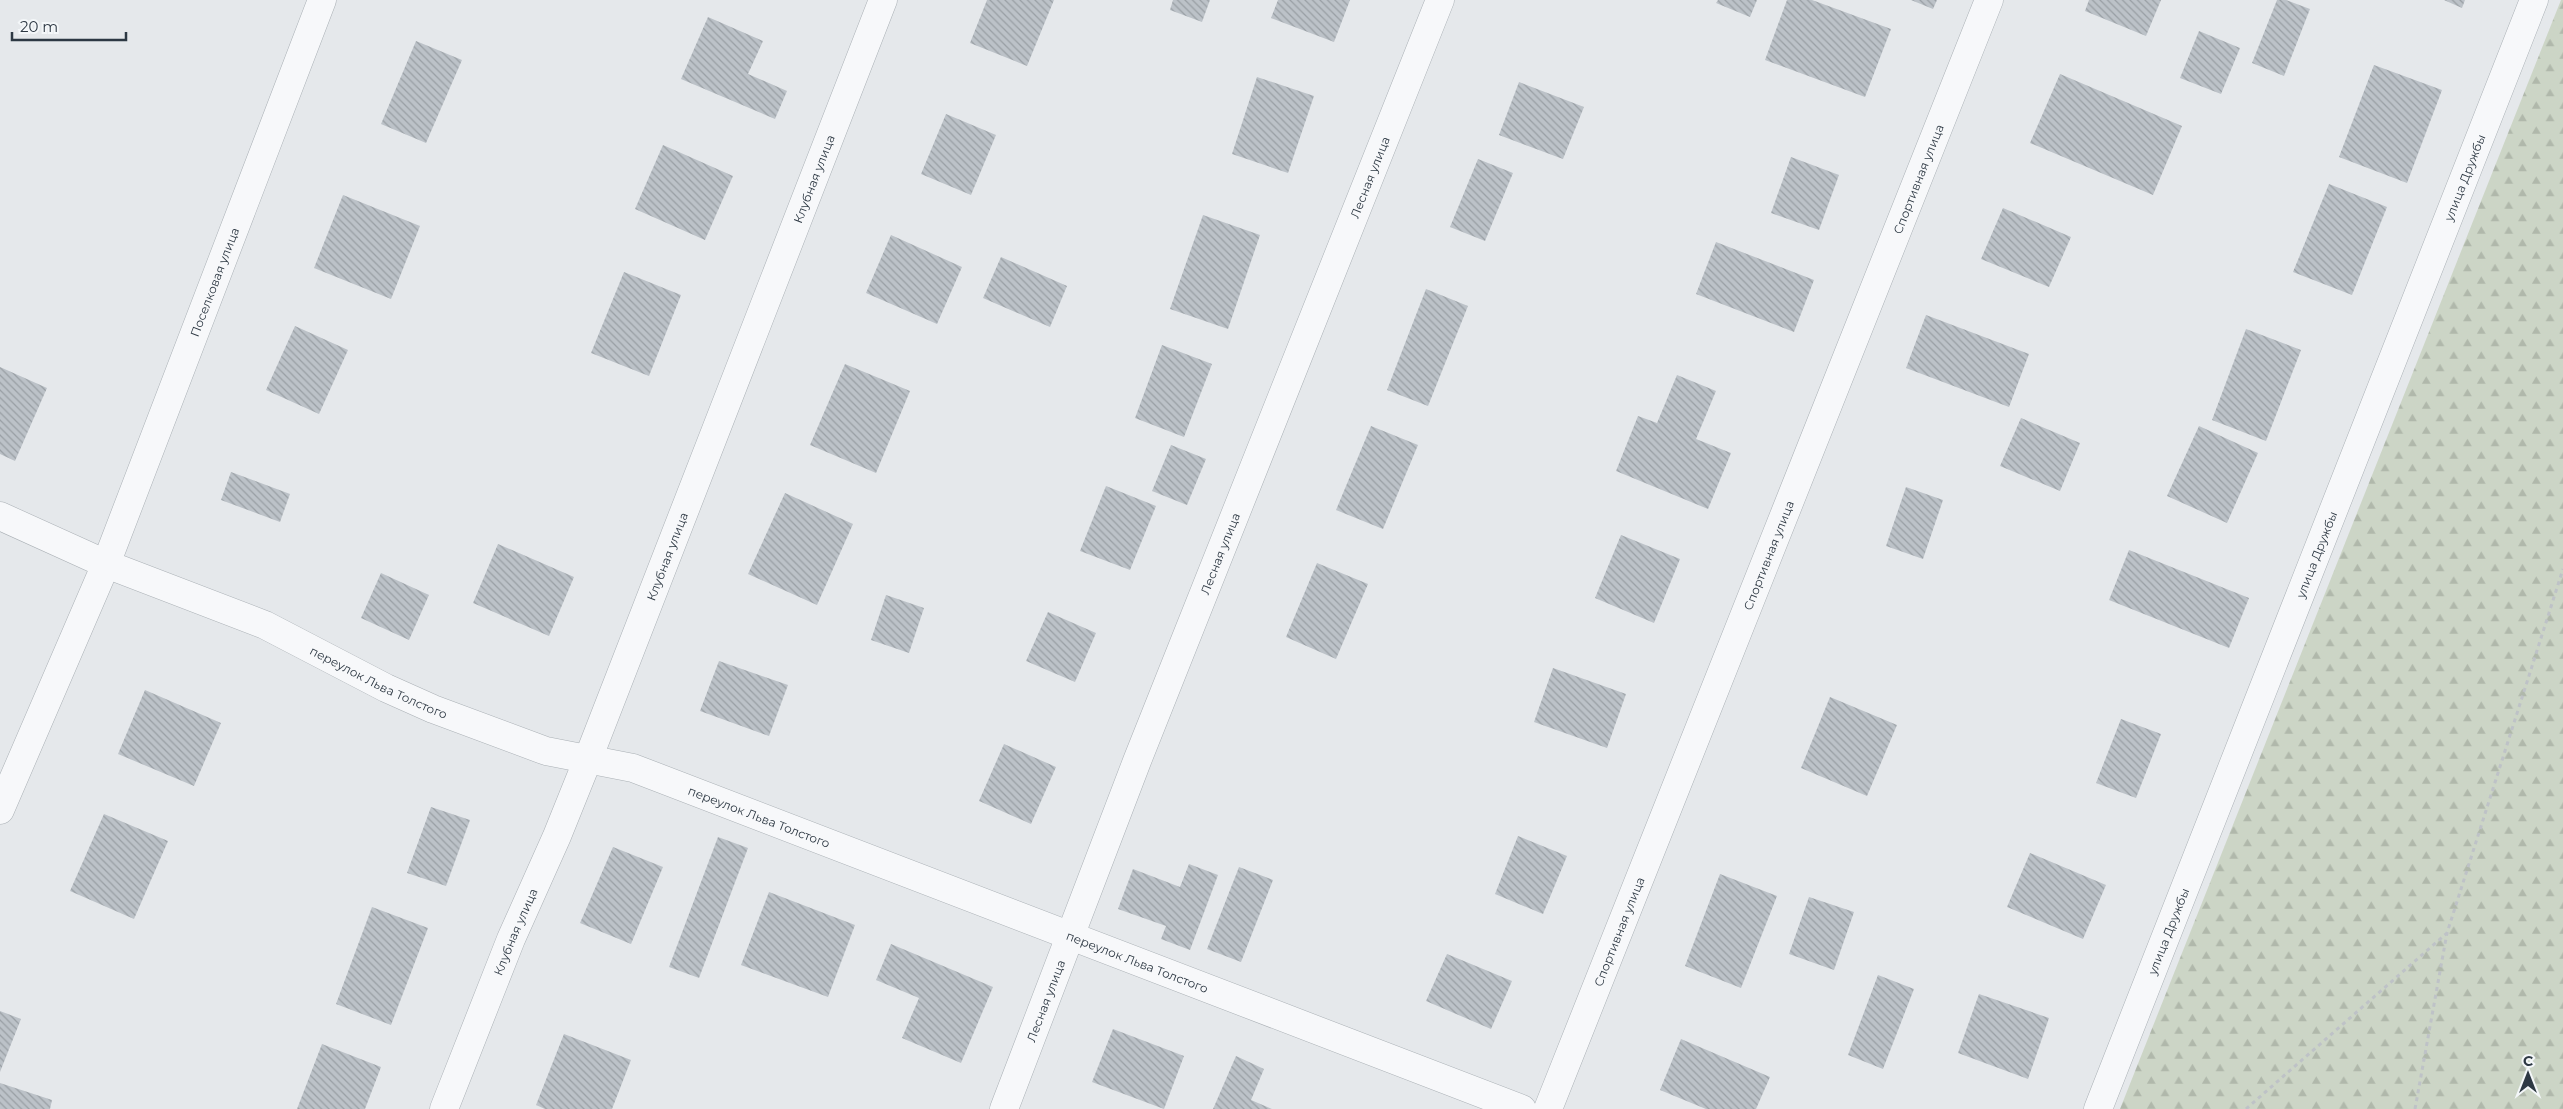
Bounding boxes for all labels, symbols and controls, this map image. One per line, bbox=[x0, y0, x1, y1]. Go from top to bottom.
scale bar bbox=[12, 10, 126, 42]
text: 20 m bbox=[20, 17, 58, 36]
street label: Спортивная улица bbox=[1889, 122, 1946, 236]
street label: улица Дружбы bbox=[2440, 132, 2488, 224]
street label: Клубная улица bbox=[790, 133, 837, 225]
street label: Лесная улица bbox=[1346, 134, 1392, 220]
street label: Поселковая улица bbox=[186, 225, 242, 339]
street label: Спортивная улица bbox=[1740, 498, 1797, 612]
street label: улица Дружбы bbox=[2292, 509, 2340, 601]
street label: Клубная улица bbox=[643, 510, 691, 603]
street label: Лесная улица bbox=[1197, 510, 1243, 596]
street label: переулок Льва Толстого bbox=[308, 642, 450, 721]
street label: переулок Льва Толстого bbox=[686, 782, 833, 851]
street label: Спортивная улица bbox=[1590, 875, 1647, 988]
street label: Клубная улица bbox=[490, 886, 540, 978]
street label: улица Дружбы bbox=[2144, 886, 2192, 978]
street label: переулок Льва Толстого bbox=[1064, 927, 1211, 996]
street label: Лесная улица bbox=[1023, 957, 1068, 1044]
north arrow bbox=[2503, 1049, 2553, 1099]
text: С bbox=[2523, 1052, 2533, 1070]

